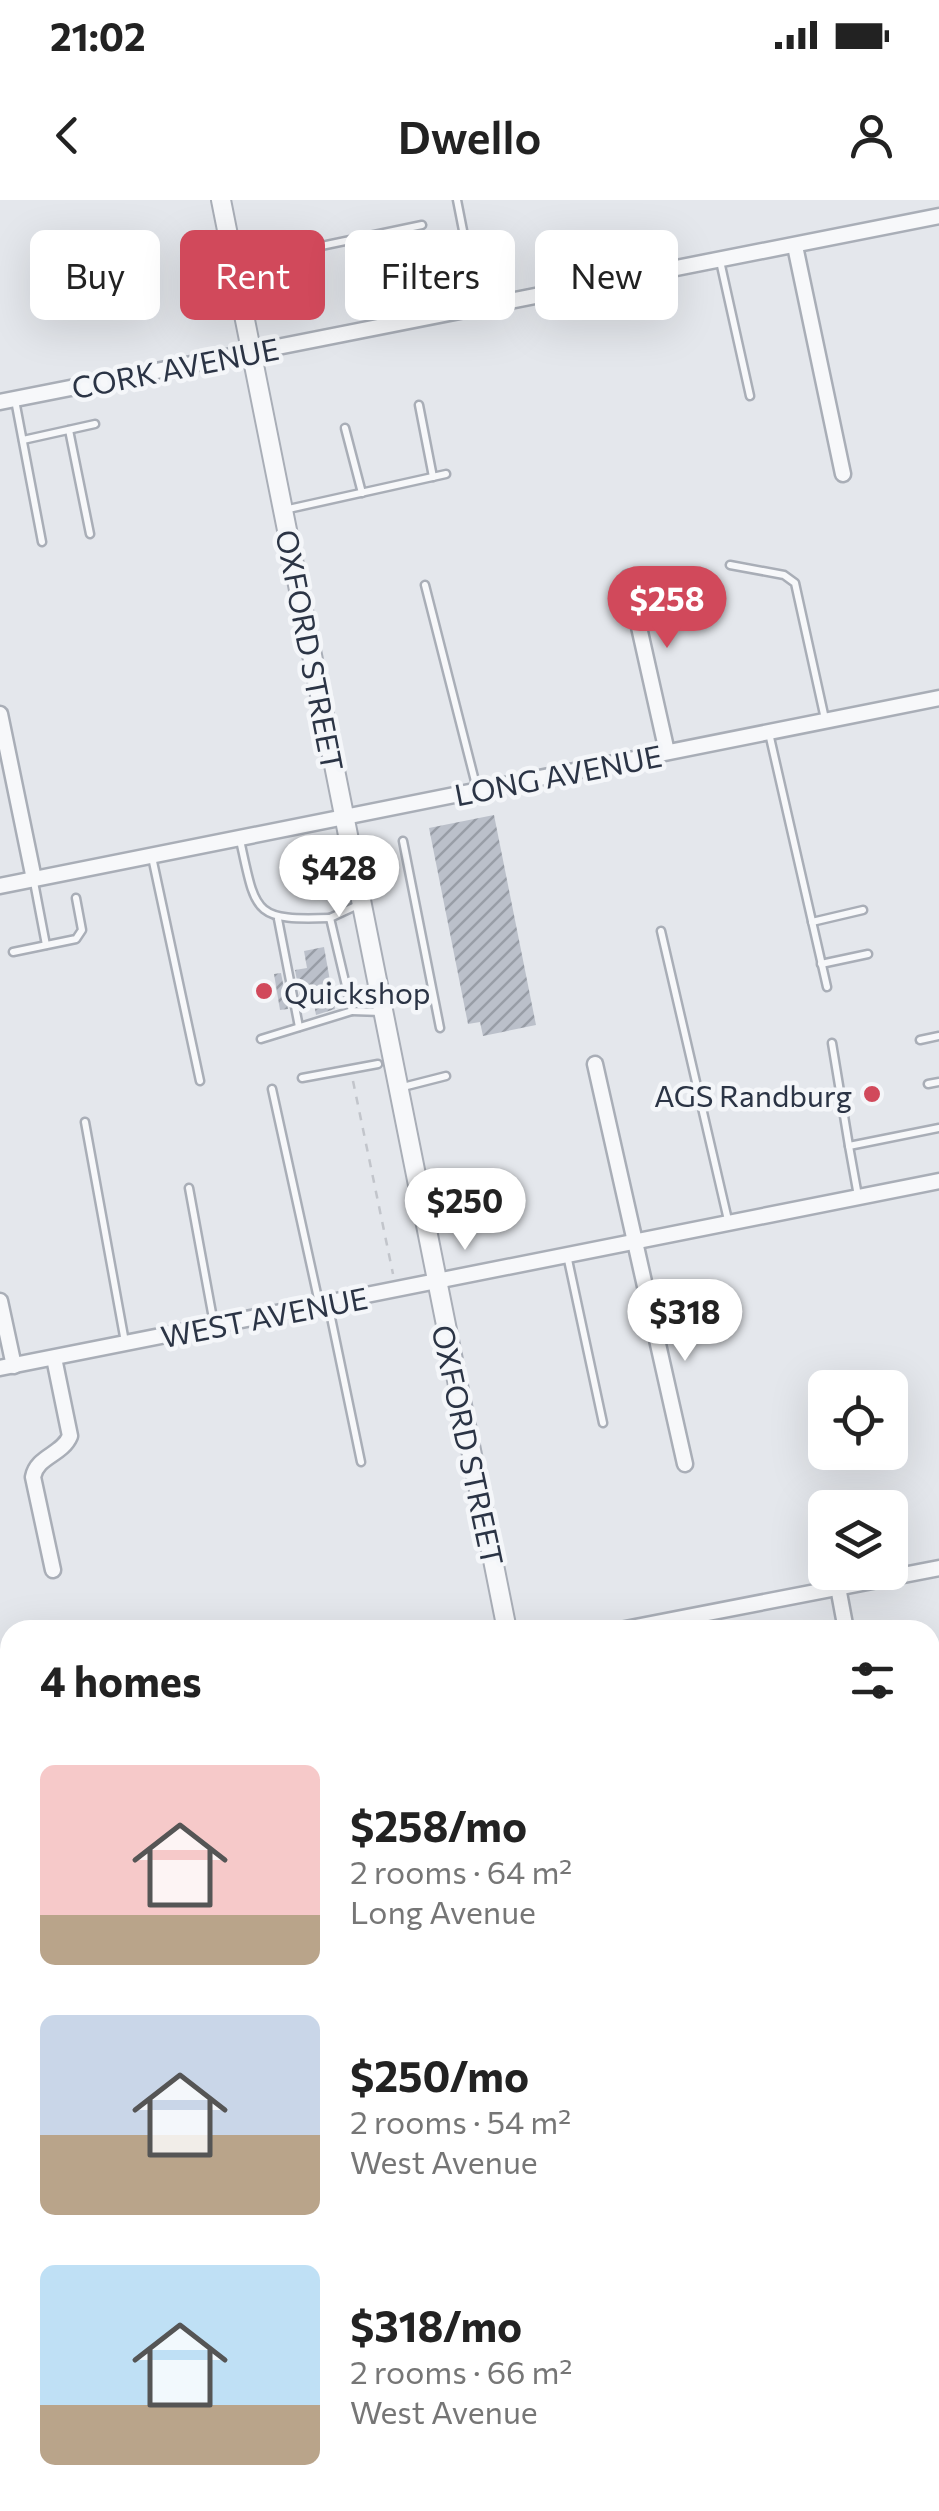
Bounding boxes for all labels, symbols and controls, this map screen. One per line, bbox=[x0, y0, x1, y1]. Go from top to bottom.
text: 21:02 bbox=[50, 12, 146, 59]
icon: back bbox=[40, 108, 95, 163]
text: Dwello bbox=[398, 108, 541, 163]
icon: person bbox=[844, 108, 899, 163]
chip: Buy bbox=[30, 230, 160, 320]
chip: Rent bbox=[180, 230, 325, 320]
chip: Filters bbox=[345, 230, 515, 320]
chip: New bbox=[535, 230, 678, 320]
street label: CORK AVENUE bbox=[68, 329, 282, 405]
street label: OXFORD STREET bbox=[269, 526, 353, 774]
pin: $258 bbox=[608, 566, 726, 651]
text: $258 bbox=[629, 578, 705, 618]
street label: LONG AVENUE bbox=[451, 736, 665, 812]
pin: $428 bbox=[280, 835, 398, 920]
text: $428 bbox=[301, 847, 377, 887]
place label: Quickshop bbox=[284, 973, 431, 1010]
marker: Quickshop bbox=[253, 980, 275, 1002]
place label: AGS Randburg bbox=[654, 1076, 852, 1113]
marker: AGS Randburg bbox=[861, 1083, 883, 1105]
pin: $250 bbox=[406, 1168, 524, 1253]
text: $250 bbox=[427, 1180, 503, 1220]
street label: WEST AVENUE bbox=[157, 1278, 371, 1354]
pin: $318 bbox=[626, 1279, 744, 1364]
text: $318 bbox=[649, 1291, 721, 1331]
street label: OXFORD STREET bbox=[425, 1321, 513, 1569]
map controls bbox=[808, 1370, 908, 1590]
button: locate bbox=[808, 1370, 908, 1470]
button: layers bbox=[808, 1490, 908, 1590]
icon: filters bbox=[845, 1653, 900, 1708]
text: 4 homes bbox=[40, 1654, 202, 1706]
text: $258/mo bbox=[350, 1799, 527, 1851]
icon: home bbox=[120, 1805, 240, 1925]
text: 2 rooms · 64 m² bbox=[350, 1851, 572, 1891]
text: Long Avenue bbox=[350, 1891, 536, 1931]
text: $250/mo bbox=[350, 2049, 529, 2101]
icon: home bbox=[120, 2055, 240, 2175]
text: 2 rooms · 54 m² bbox=[350, 2101, 571, 2141]
text: West Avenue bbox=[350, 2141, 538, 2181]
text: $318/mo bbox=[350, 2299, 522, 2351]
icon: home bbox=[120, 2305, 240, 2425]
text: 2 rooms · 66 m² bbox=[350, 2351, 572, 2391]
text: West Avenue bbox=[350, 2391, 538, 2431]

